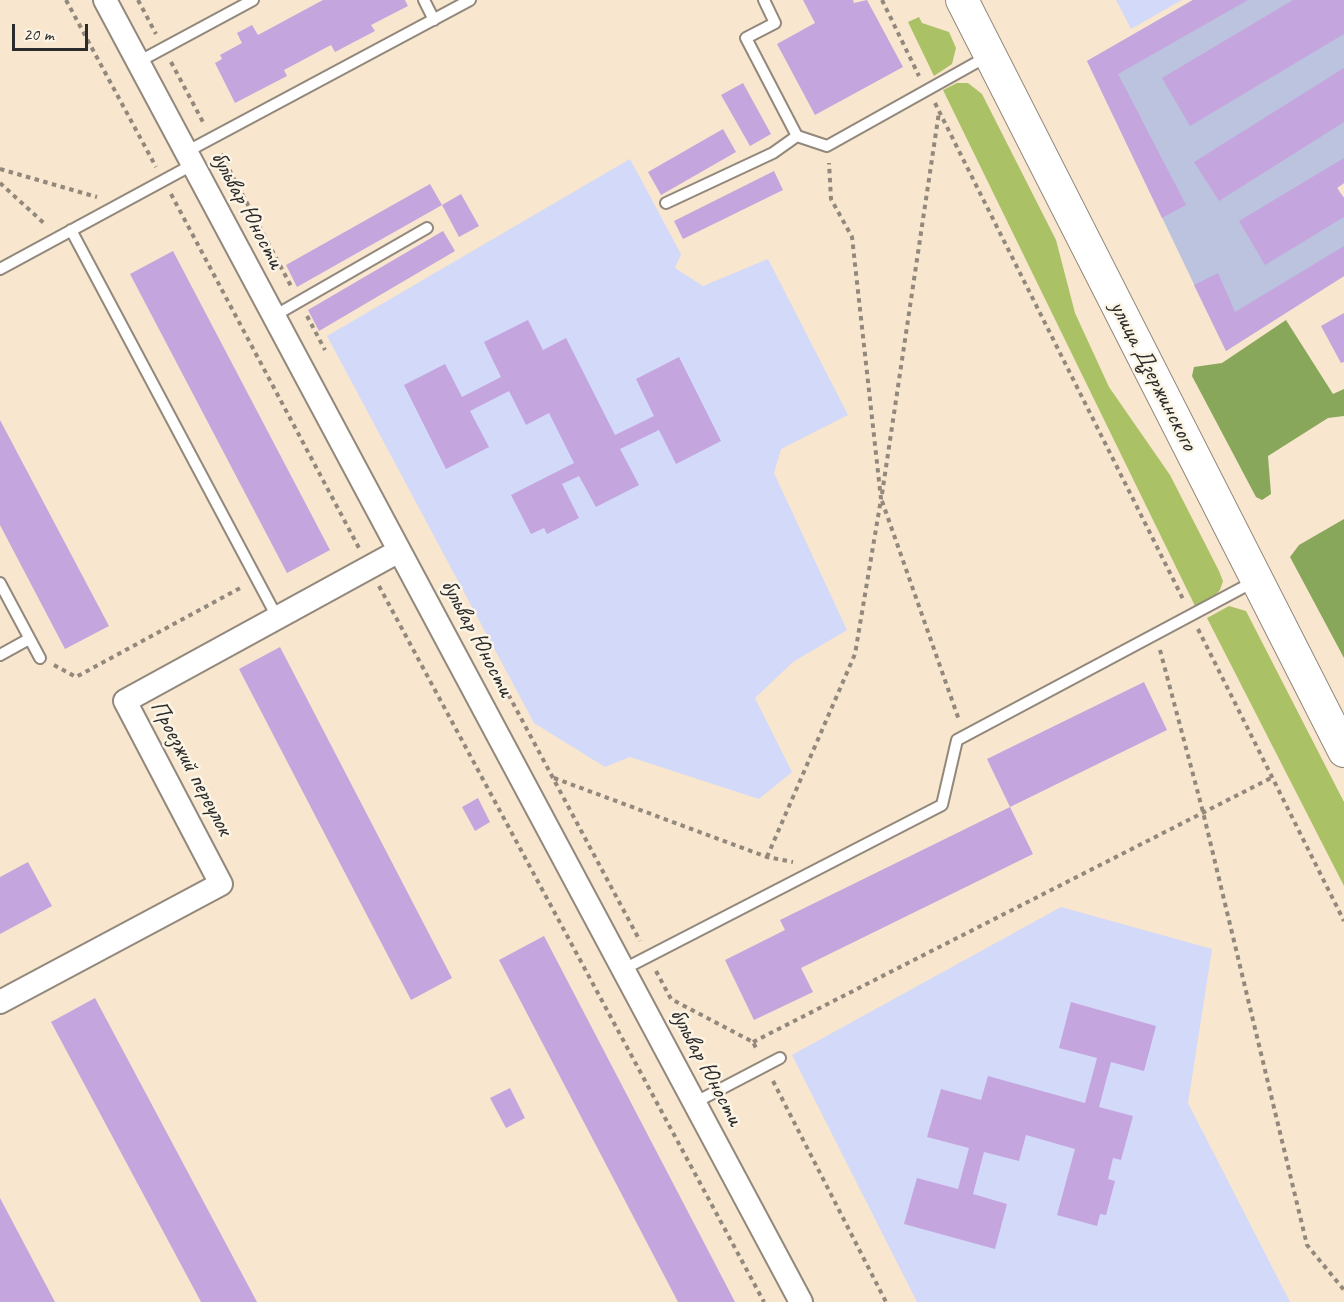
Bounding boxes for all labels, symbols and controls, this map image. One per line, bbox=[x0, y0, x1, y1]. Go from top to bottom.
scale bar bbox=[15, 12, 92, 50]
text: 20 m bbox=[23, 23, 54, 45]
street label: бульвар Юности bbox=[204, 146, 290, 274]
street label: улица Дзержинского bbox=[1103, 296, 1203, 456]
street label: бульвар Юности bbox=[434, 574, 520, 702]
street label: Проезжий переулок bbox=[143, 695, 239, 841]
street label: бульвар Юности bbox=[663, 1003, 749, 1131]

